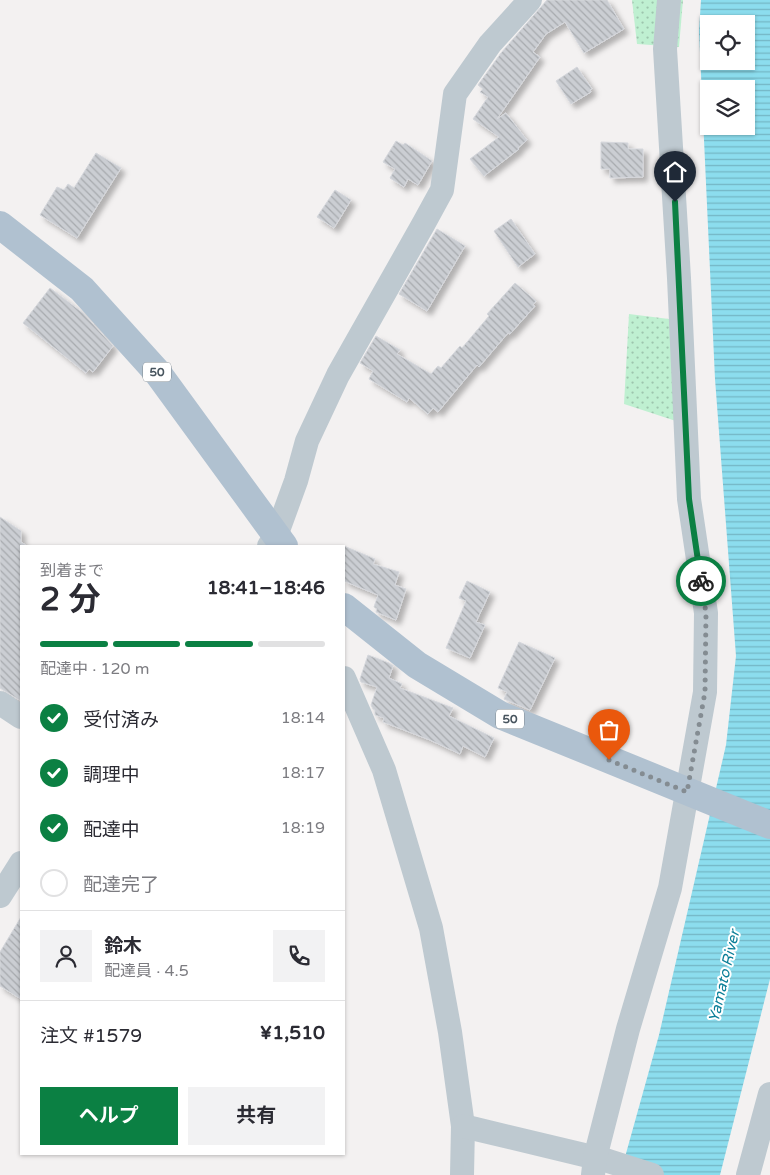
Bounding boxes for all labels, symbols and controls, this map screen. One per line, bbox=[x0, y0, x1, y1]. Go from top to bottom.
map controls bbox=[700, 15, 755, 135]
button: locate bbox=[700, 15, 755, 70]
button: layers bbox=[700, 80, 755, 135]
pin bbox=[654, 151, 696, 202]
icon: home bbox=[661, 158, 689, 186]
road number: 50 bbox=[143, 362, 171, 382]
courier bbox=[676, 556, 726, 606]
text: 到着まで bbox=[40, 561, 104, 581]
icon: bike bbox=[687, 567, 715, 595]
text: 18:41–18:46 bbox=[207, 577, 325, 599]
text: 2 分 bbox=[40, 581, 100, 619]
text: 配達中 · 120 m bbox=[40, 659, 149, 679]
icon: check bbox=[40, 704, 68, 732]
text: 18:14 bbox=[281, 708, 325, 728]
text: 受付済み bbox=[83, 709, 159, 731]
pin bbox=[588, 709, 630, 760]
road number: 50 bbox=[496, 710, 524, 729]
icon: bag bbox=[595, 716, 623, 744]
icon: check bbox=[40, 759, 68, 787]
text: 18:17 bbox=[281, 763, 325, 783]
text: 調理中 bbox=[83, 764, 140, 786]
icon: check bbox=[40, 814, 68, 842]
text: 18:19 bbox=[281, 818, 325, 838]
text: 配達中 bbox=[83, 819, 140, 841]
text: 配達完了 bbox=[83, 874, 159, 896]
water label: Yamato River bbox=[705, 926, 744, 1024]
button: person bbox=[40, 930, 92, 982]
button: phone bbox=[273, 930, 325, 982]
text: 鈴木 bbox=[104, 935, 142, 957]
text: 配達員 · 4.5 bbox=[104, 961, 189, 981]
text: ¥1,510 bbox=[260, 1022, 325, 1044]
text: 注文 #1579 bbox=[40, 1025, 142, 1047]
button: ヘルプ bbox=[40, 1087, 178, 1145]
button: 共有 bbox=[188, 1087, 325, 1145]

